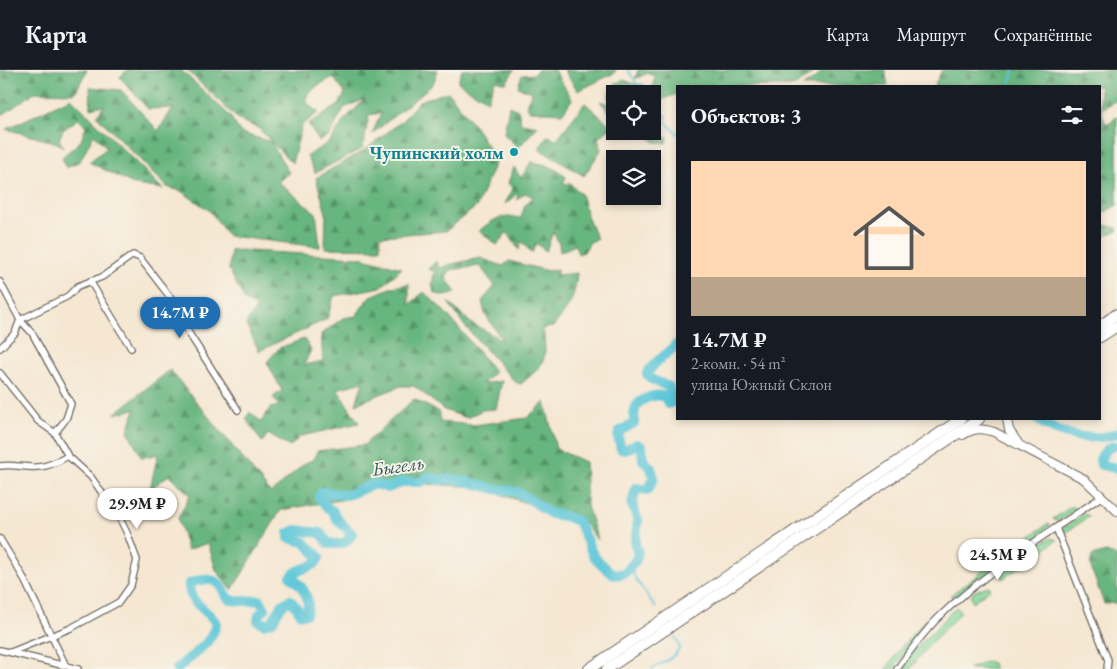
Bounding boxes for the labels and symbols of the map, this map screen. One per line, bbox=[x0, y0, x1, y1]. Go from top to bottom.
place label: Чупинский холм bbox=[369, 141, 504, 164]
marker: Чупинский холм bbox=[508, 146, 520, 158]
pin: 14.7M ₽ bbox=[134, 296, 226, 339]
water label: Быгель bbox=[369, 450, 426, 482]
pin: 29.9M ₽ bbox=[91, 488, 183, 530]
pin: 24.5M ₽ bbox=[952, 538, 1044, 581]

